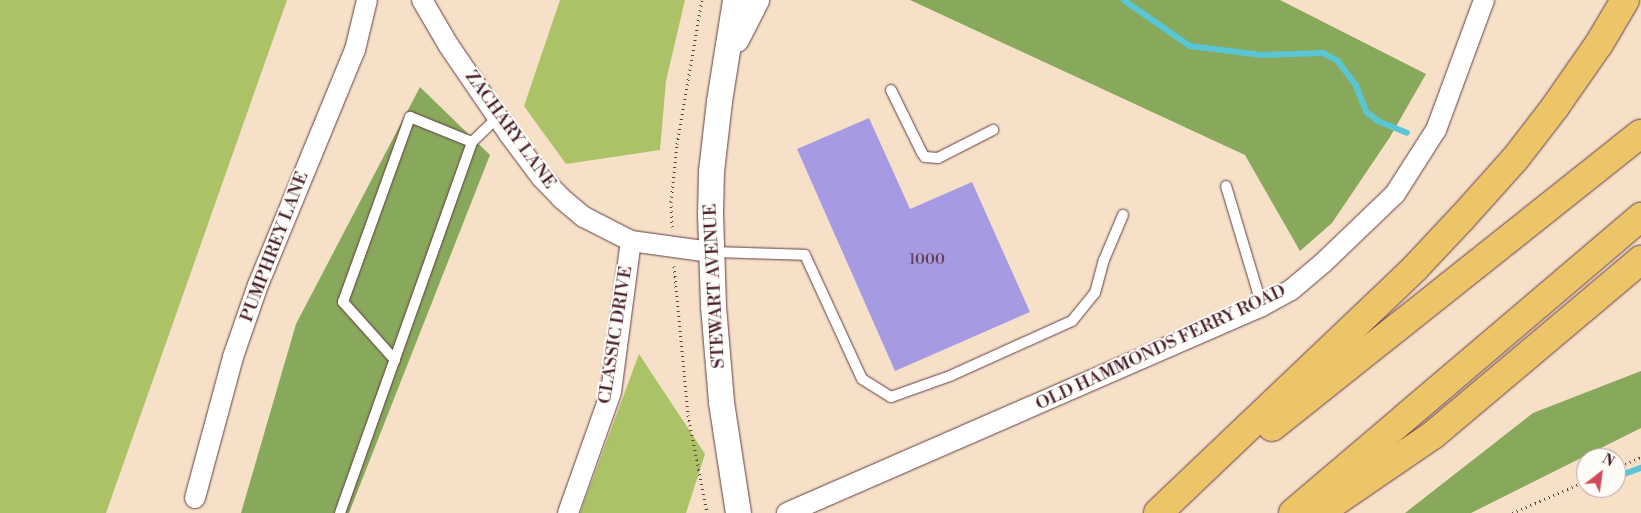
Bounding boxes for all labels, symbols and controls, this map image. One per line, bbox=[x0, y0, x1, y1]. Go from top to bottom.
street label: ZACHARY LANE bbox=[460, 67, 560, 193]
street label: PUMPHREY LANE bbox=[236, 169, 314, 325]
street label: STEWART AVENUE bbox=[700, 203, 730, 369]
house number: 1000 bbox=[909, 251, 945, 269]
street label: CLASSIC DRIVE bbox=[594, 264, 638, 406]
street label: OLD HAMMONDS FERRY ROAD bbox=[1032, 280, 1290, 416]
north arrow bbox=[1576, 448, 1626, 498]
text: N bbox=[1599, 450, 1617, 471]

